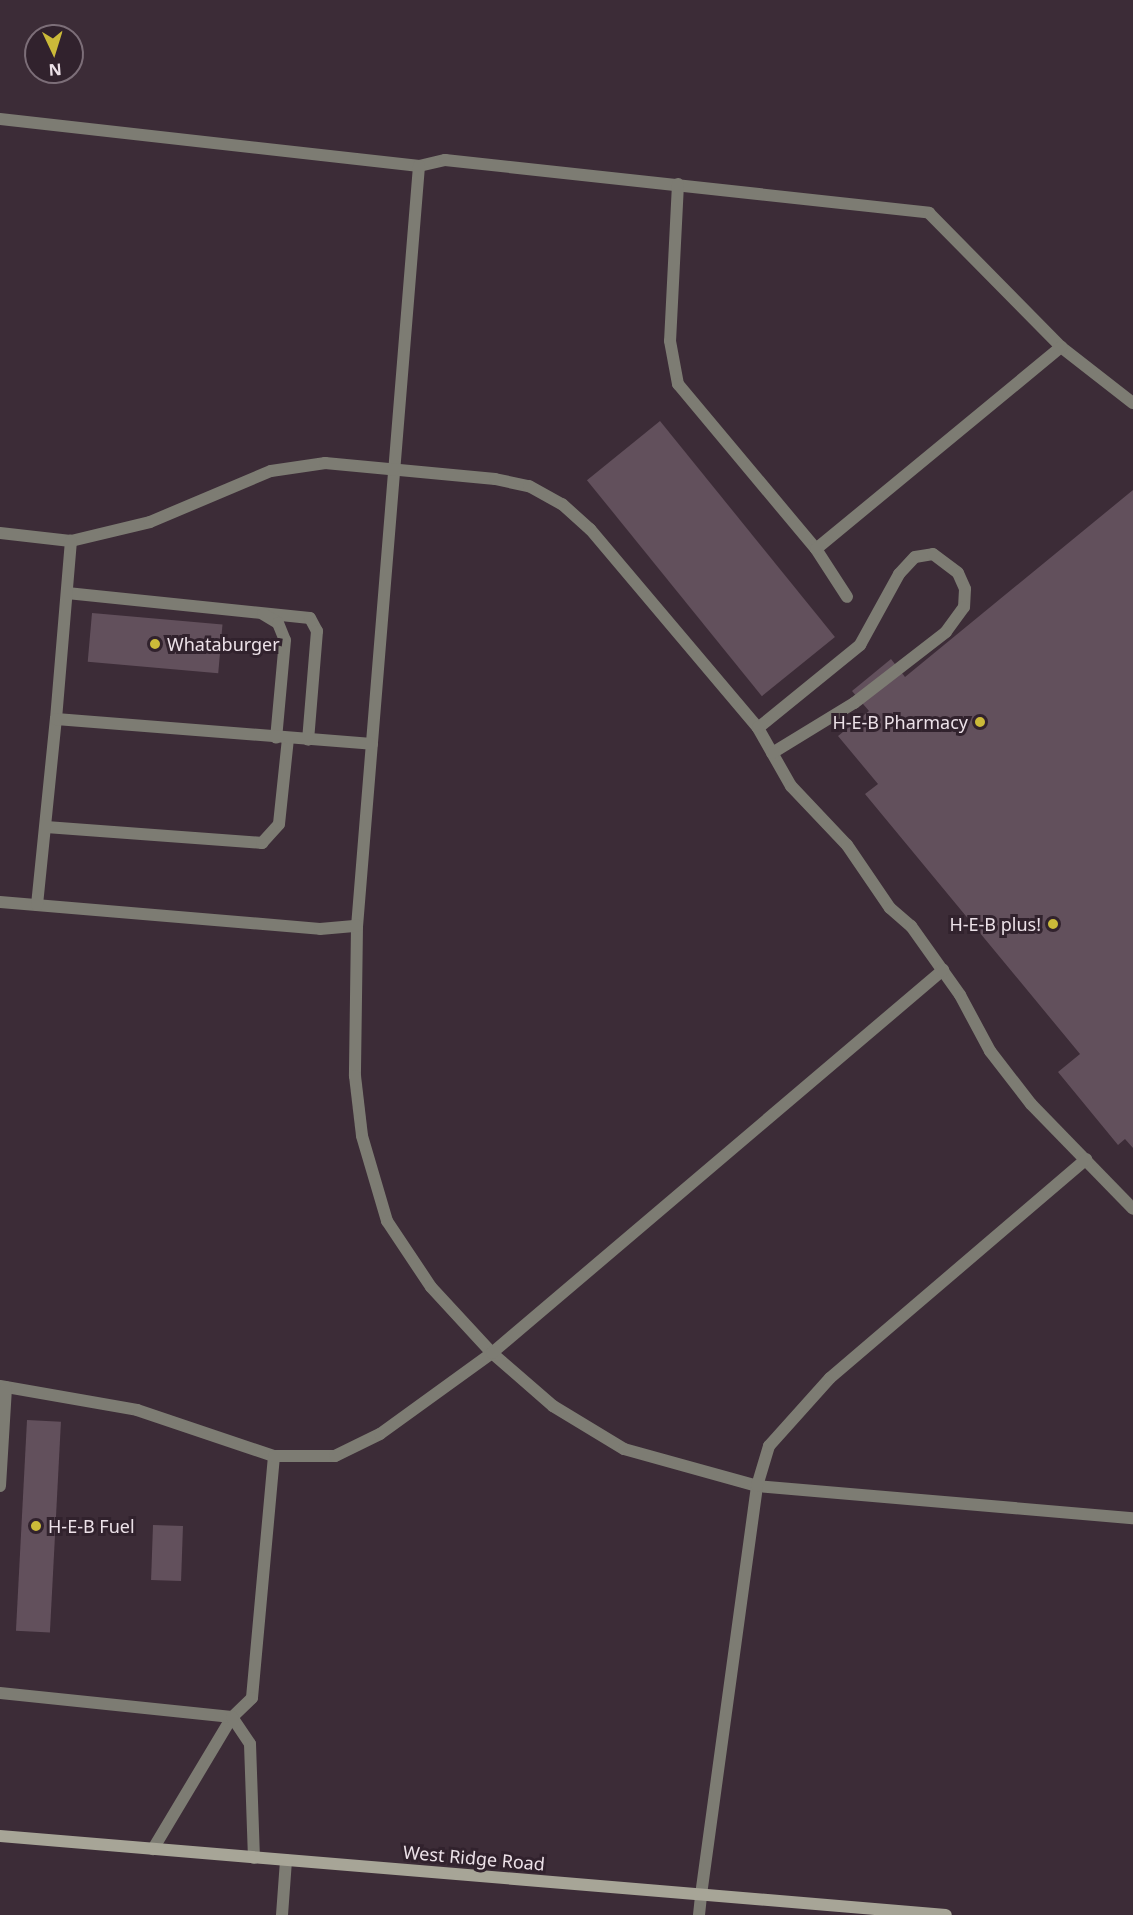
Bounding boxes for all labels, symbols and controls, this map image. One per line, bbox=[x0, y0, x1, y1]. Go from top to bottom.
north arrow bbox=[24, 24, 84, 84]
text: N bbox=[48, 59, 62, 81]
place label: Whataburger bbox=[167, 633, 280, 655]
marker: Whataburger bbox=[148, 637, 162, 651]
place label: H-E-B Pharmacy bbox=[832, 711, 968, 733]
marker: H-E-B Pharmacy bbox=[973, 715, 987, 729]
place label: H-E-B plus! bbox=[949, 913, 1041, 935]
marker: H-E-B plus! bbox=[1046, 917, 1060, 931]
place label: H-E-B Fuel bbox=[48, 1515, 135, 1537]
marker: H-E-B Fuel bbox=[29, 1519, 43, 1533]
street label: West Ridge Road bbox=[402, 1841, 546, 1875]

